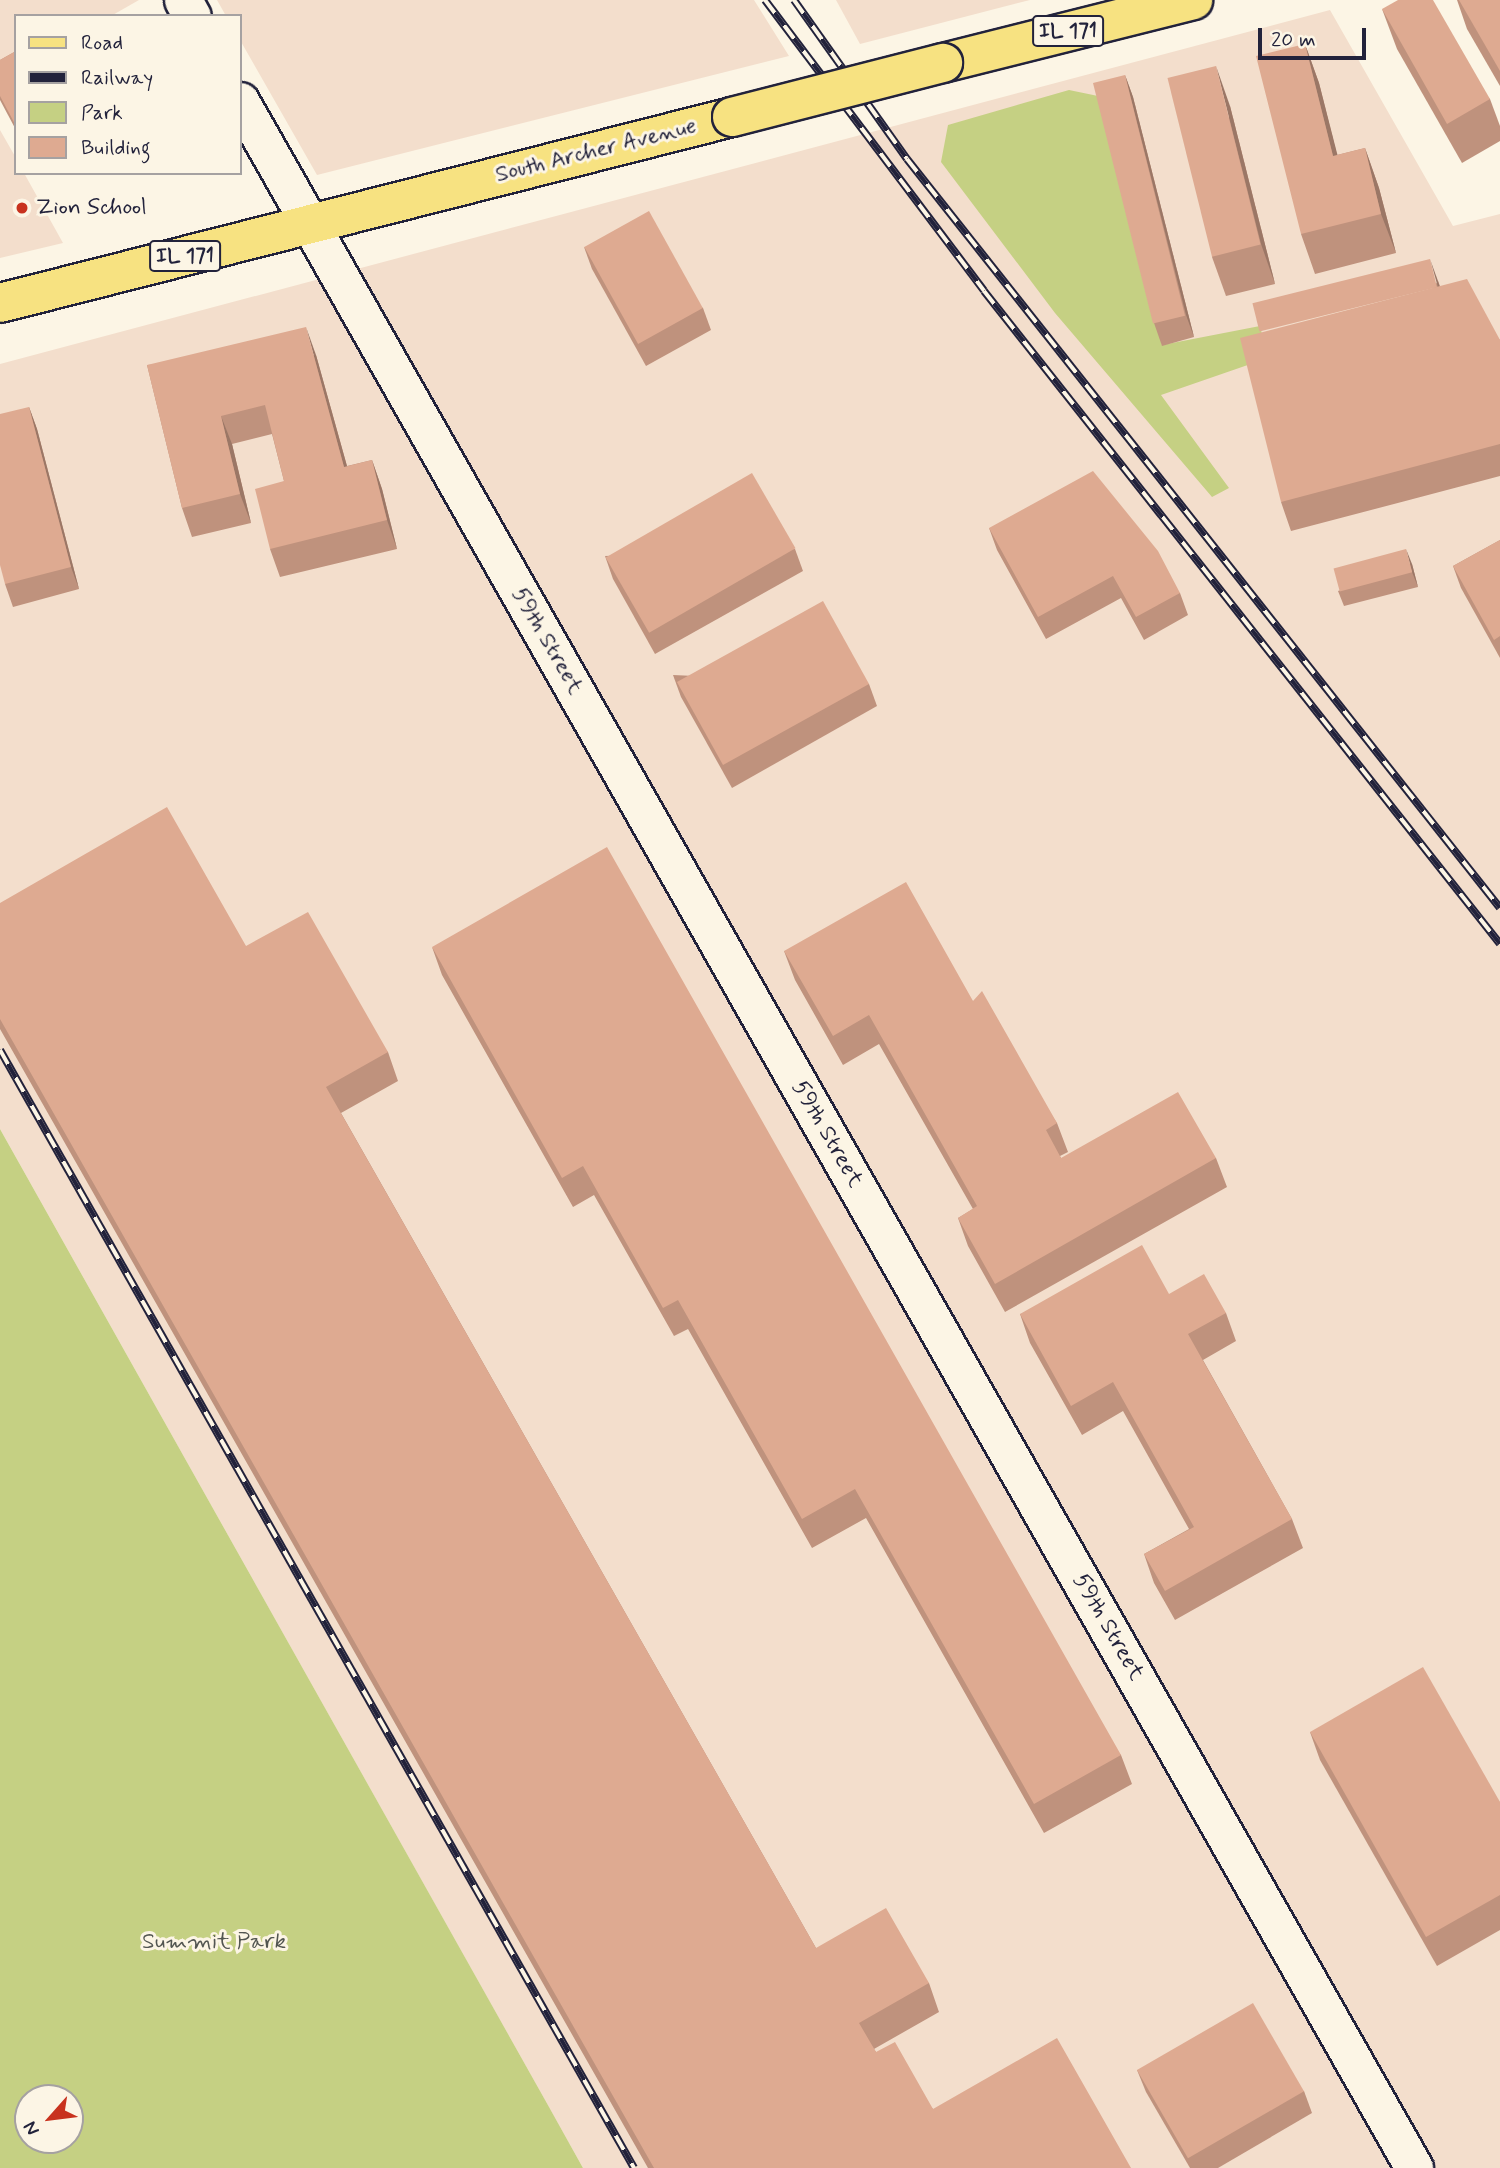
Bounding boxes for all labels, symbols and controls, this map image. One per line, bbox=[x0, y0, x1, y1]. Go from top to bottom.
legend bbox=[14, 14, 242, 175]
road number: IL 171 bbox=[1031, 14, 1105, 48]
scale bar bbox=[1262, 14, 1370, 58]
text: 20 m bbox=[1271, 26, 1316, 54]
text: Road bbox=[81, 29, 123, 57]
text: Railway bbox=[81, 64, 153, 92]
text: Park bbox=[81, 99, 123, 127]
street label: South Archer Avenue bbox=[494, 113, 698, 189]
text: Building bbox=[81, 134, 151, 162]
place label: Zion School bbox=[36, 194, 147, 222]
marker: Zion School bbox=[14, 200, 30, 216]
road number: IL 171 bbox=[148, 238, 222, 274]
street label: 59th Street bbox=[505, 583, 589, 699]
street label: 59th Street bbox=[785, 1076, 869, 1192]
street label: 59th Street bbox=[1066, 1569, 1150, 1685]
park label: Summit Park bbox=[144, 1928, 284, 1956]
north arrow bbox=[14, 2084, 84, 2154]
text: N bbox=[18, 2117, 46, 2140]

